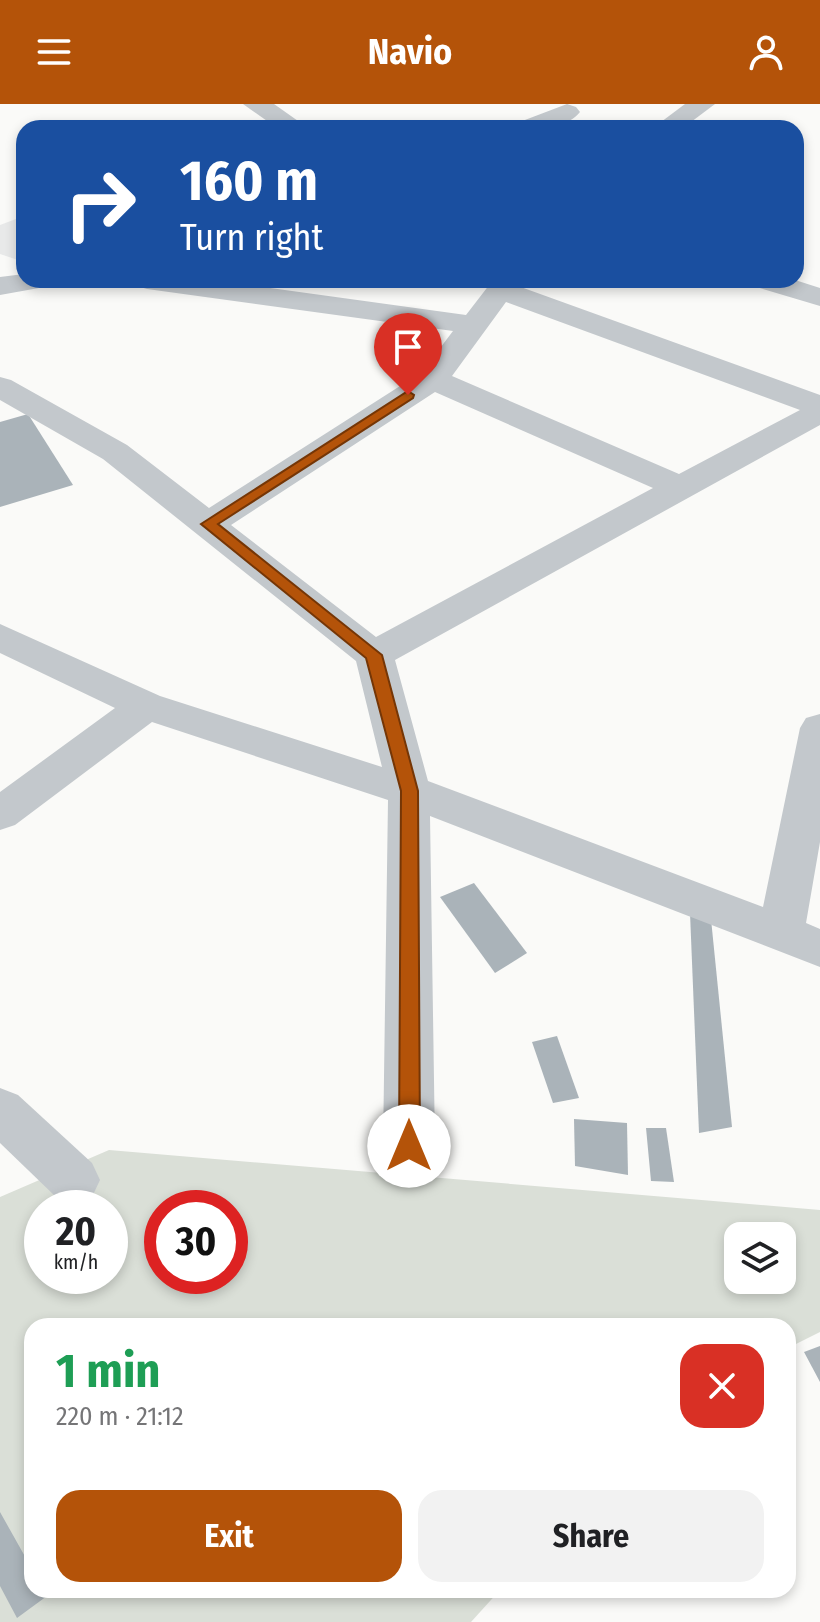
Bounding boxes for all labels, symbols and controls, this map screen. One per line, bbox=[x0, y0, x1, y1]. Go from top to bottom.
icon: menu bbox=[32, 30, 76, 74]
text: Navio bbox=[368, 30, 452, 74]
icon: person bbox=[744, 30, 788, 74]
text: 160 m bbox=[180, 148, 318, 215]
icon: right bbox=[48, 152, 152, 256]
text: Turn right bbox=[180, 216, 323, 260]
pin bbox=[374, 313, 442, 395]
icon: arrive bbox=[386, 325, 430, 369]
position arrow bbox=[367, 1104, 451, 1188]
speed limit sign: 30 bbox=[144, 1190, 248, 1294]
text: 20 bbox=[56, 1208, 96, 1256]
map controls bbox=[724, 1222, 796, 1294]
button: layers bbox=[724, 1222, 796, 1294]
text: km/h bbox=[54, 1250, 98, 1274]
text: 1 min bbox=[56, 1342, 161, 1400]
button: close bbox=[680, 1344, 764, 1428]
text: 220 m · 21:12 bbox=[56, 1401, 183, 1432]
button: Exit bbox=[56, 1490, 402, 1582]
button: Share bbox=[418, 1490, 764, 1582]

